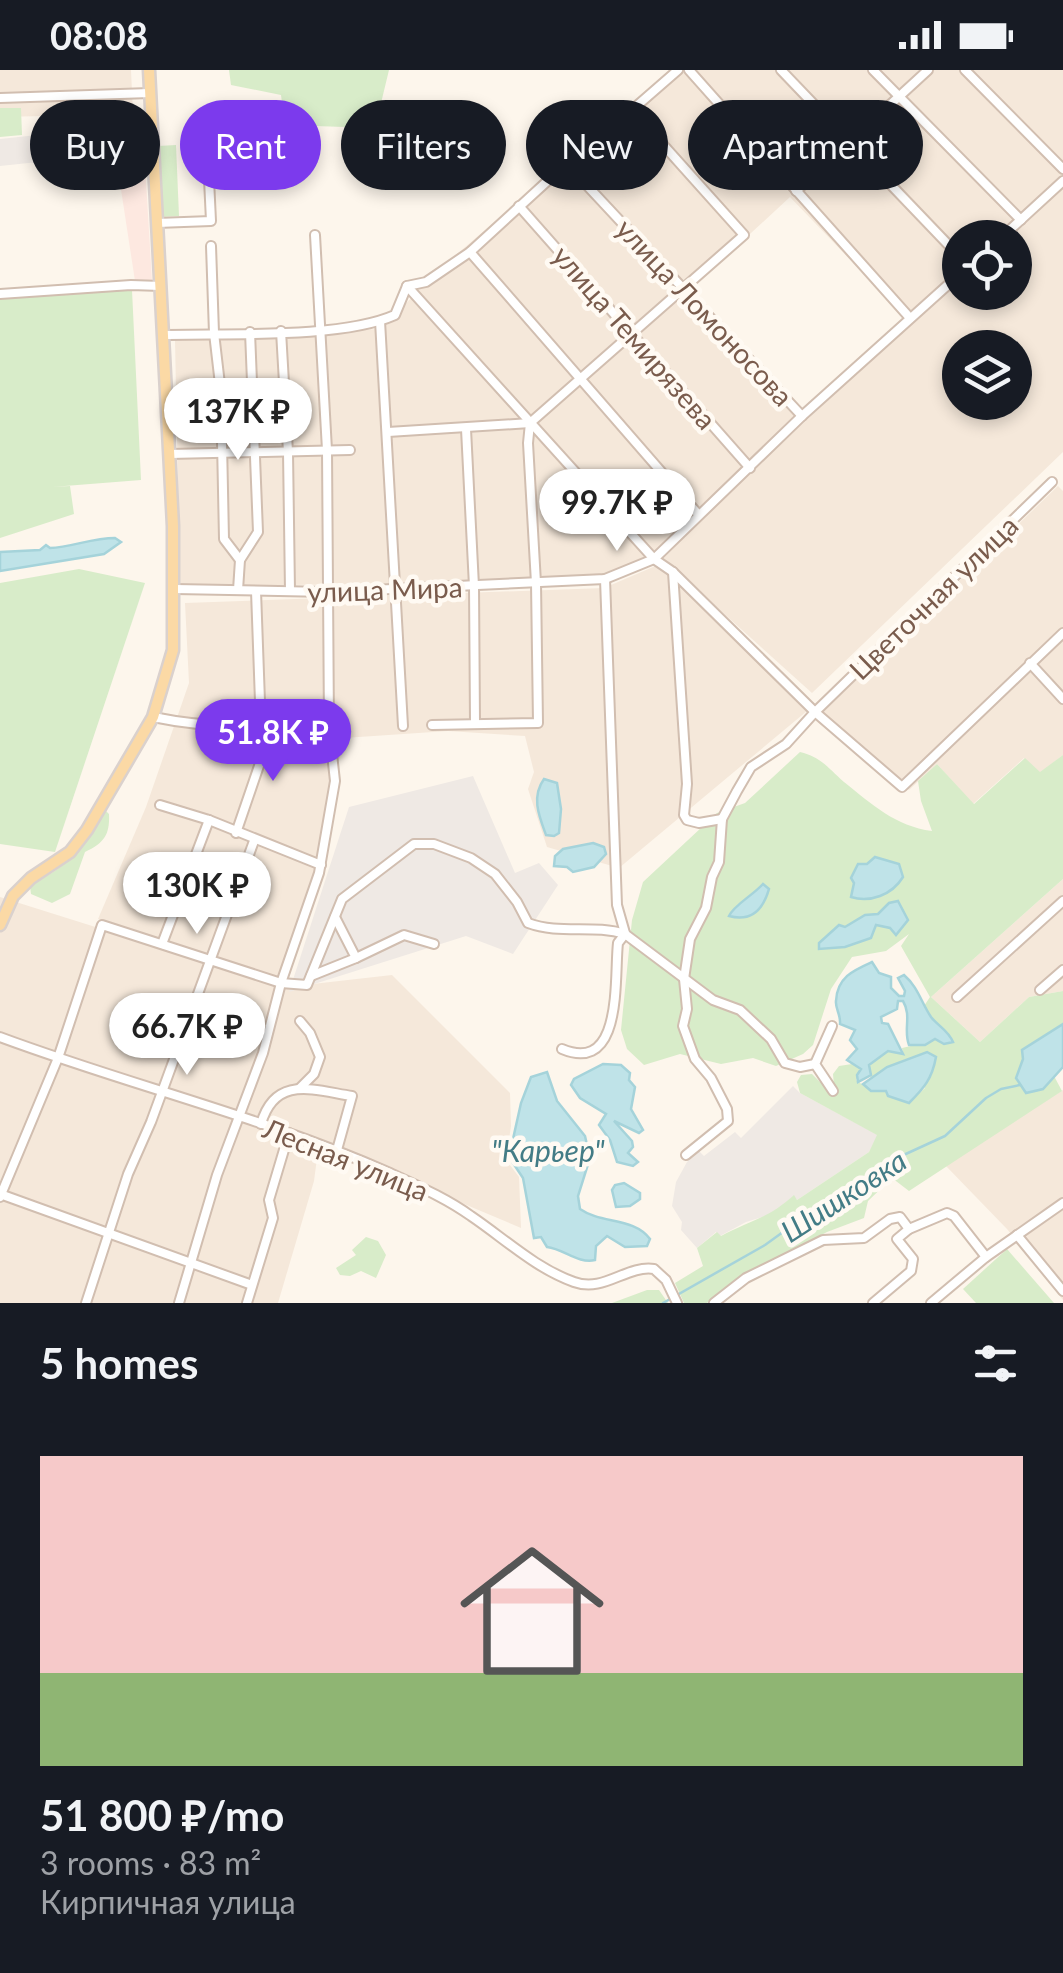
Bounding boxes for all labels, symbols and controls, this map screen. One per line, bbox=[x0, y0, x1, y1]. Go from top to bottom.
text: 08:08 bbox=[50, 12, 148, 58]
chip: Buy bbox=[30, 100, 160, 190]
chip: Rent bbox=[180, 100, 321, 190]
chip: Filters bbox=[341, 100, 506, 190]
chip: New bbox=[526, 100, 668, 190]
chip: Apartment bbox=[688, 100, 923, 190]
street label: улица Ломоносова bbox=[610, 211, 800, 413]
map controls bbox=[942, 220, 1032, 420]
button: locate bbox=[942, 220, 1032, 310]
street label: улица Темирязева bbox=[546, 238, 724, 436]
button: layers bbox=[942, 330, 1032, 420]
pin: 137K ₽ bbox=[157, 378, 319, 463]
text: 137K ₽ bbox=[186, 391, 290, 430]
pin: 99.7K ₽ bbox=[525, 469, 709, 554]
text: 99.7K ₽ bbox=[561, 482, 673, 521]
street label: Цветочная улица bbox=[842, 508, 1024, 686]
street label: улица Мира bbox=[307, 569, 463, 609]
pin: 51.8K ₽ bbox=[181, 699, 365, 784]
text: 51.8K ₽ bbox=[217, 712, 329, 751]
pin: 130K ₽ bbox=[116, 852, 278, 937]
text: 130K ₽ bbox=[145, 865, 249, 904]
pin: 66.7K ₽ bbox=[95, 993, 279, 1078]
text: 66.7K ₽ bbox=[131, 1006, 243, 1045]
street label: Лесная улица bbox=[257, 1110, 434, 1208]
water label: "Карьер" bbox=[491, 1132, 605, 1168]
water label: Шишковка bbox=[774, 1141, 912, 1249]
icon: filters bbox=[968, 1336, 1023, 1391]
text: 5 homes bbox=[40, 1338, 198, 1388]
icon: home bbox=[442, 1521, 622, 1701]
text: 51 800 ₽/mo bbox=[40, 1790, 284, 1840]
text: 3 rooms · 83 m² bbox=[40, 1843, 261, 1882]
text: Кирпичная улица bbox=[40, 1882, 296, 1921]

